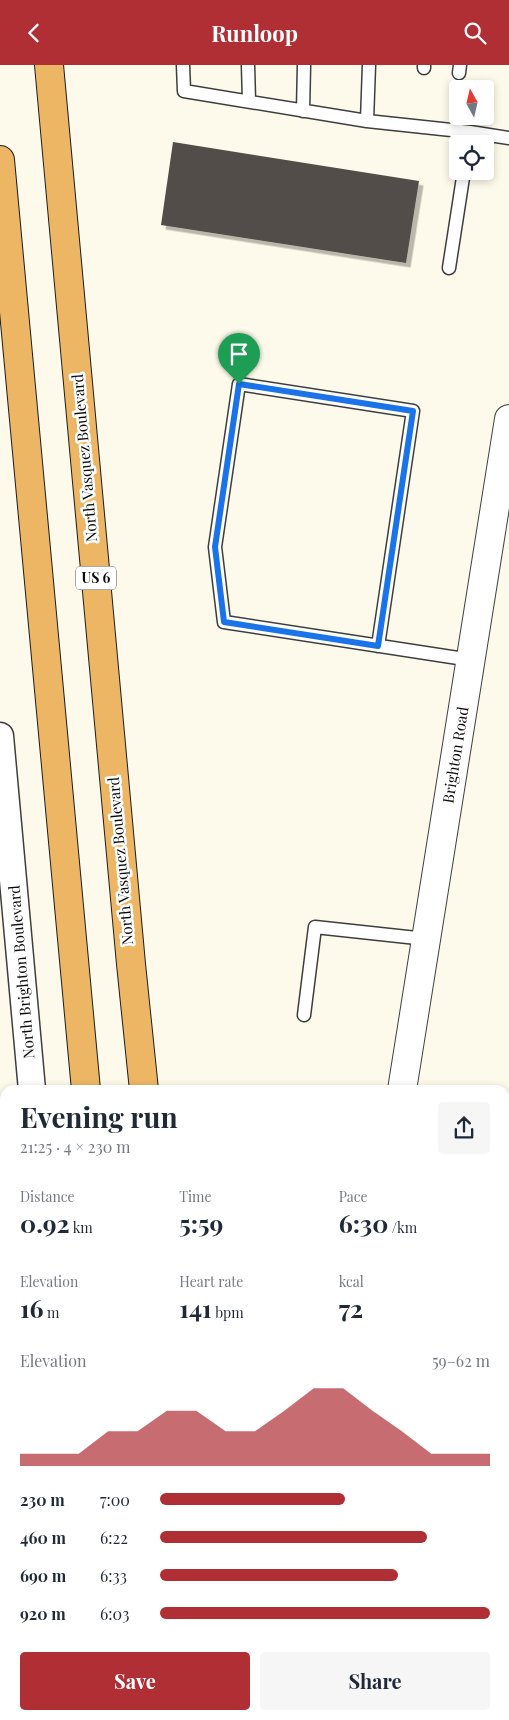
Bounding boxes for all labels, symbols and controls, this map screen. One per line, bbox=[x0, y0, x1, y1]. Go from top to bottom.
text: Runloop bbox=[211, 18, 298, 48]
icon: back bbox=[20, 19, 48, 47]
icon: search bbox=[461, 19, 489, 47]
north arrow bbox=[449, 80, 494, 125]
map controls bbox=[449, 80, 494, 180]
button: locate bbox=[449, 135, 494, 180]
pin bbox=[218, 333, 260, 384]
icon: arrive bbox=[225, 340, 253, 368]
street label: North Vasquez Boulevard bbox=[67, 373, 101, 543]
road number: US 6 bbox=[76, 567, 116, 589]
street label: Brighton Road bbox=[438, 705, 473, 805]
street label: North Vasquez Boulevard bbox=[103, 776, 137, 946]
street label: North Brighton Boulevard bbox=[3, 884, 39, 1060]
text: Evening run bbox=[20, 1098, 178, 1135]
button: share bbox=[438, 1102, 490, 1154]
text: 21:25 · 4 × 230 m bbox=[20, 1136, 130, 1157]
text: Distance bbox=[20, 1187, 75, 1206]
text: Time bbox=[179, 1187, 212, 1206]
text: Pace bbox=[339, 1187, 368, 1206]
text: 0.92 bbox=[20, 1206, 70, 1239]
text: 5:59 bbox=[179, 1206, 223, 1239]
text: 6:30 bbox=[339, 1206, 388, 1239]
text: km bbox=[70, 1218, 93, 1237]
text: /km bbox=[388, 1218, 417, 1237]
text: Elevation bbox=[20, 1272, 78, 1291]
text: Heart rate bbox=[179, 1272, 243, 1291]
text: kcal bbox=[339, 1272, 364, 1291]
text: 16 bbox=[20, 1291, 44, 1324]
text: 141 bbox=[179, 1291, 212, 1324]
text: 72 bbox=[339, 1291, 363, 1324]
text: m bbox=[44, 1303, 60, 1322]
text: bpm bbox=[212, 1303, 244, 1322]
text: Elevation bbox=[20, 1350, 87, 1371]
text: 59–62 m bbox=[432, 1350, 490, 1371]
text: 230 m bbox=[20, 1489, 65, 1510]
text: 7:00 bbox=[100, 1489, 130, 1510]
text: 460 m bbox=[20, 1527, 66, 1548]
text: 6:22 bbox=[100, 1527, 128, 1548]
text: 690 m bbox=[20, 1565, 66, 1586]
text: 6:33 bbox=[100, 1565, 127, 1586]
text: 920 m bbox=[20, 1603, 66, 1624]
text: 6:03 bbox=[100, 1603, 129, 1624]
button: Save bbox=[20, 1652, 250, 1710]
button: Share bbox=[260, 1652, 490, 1710]

